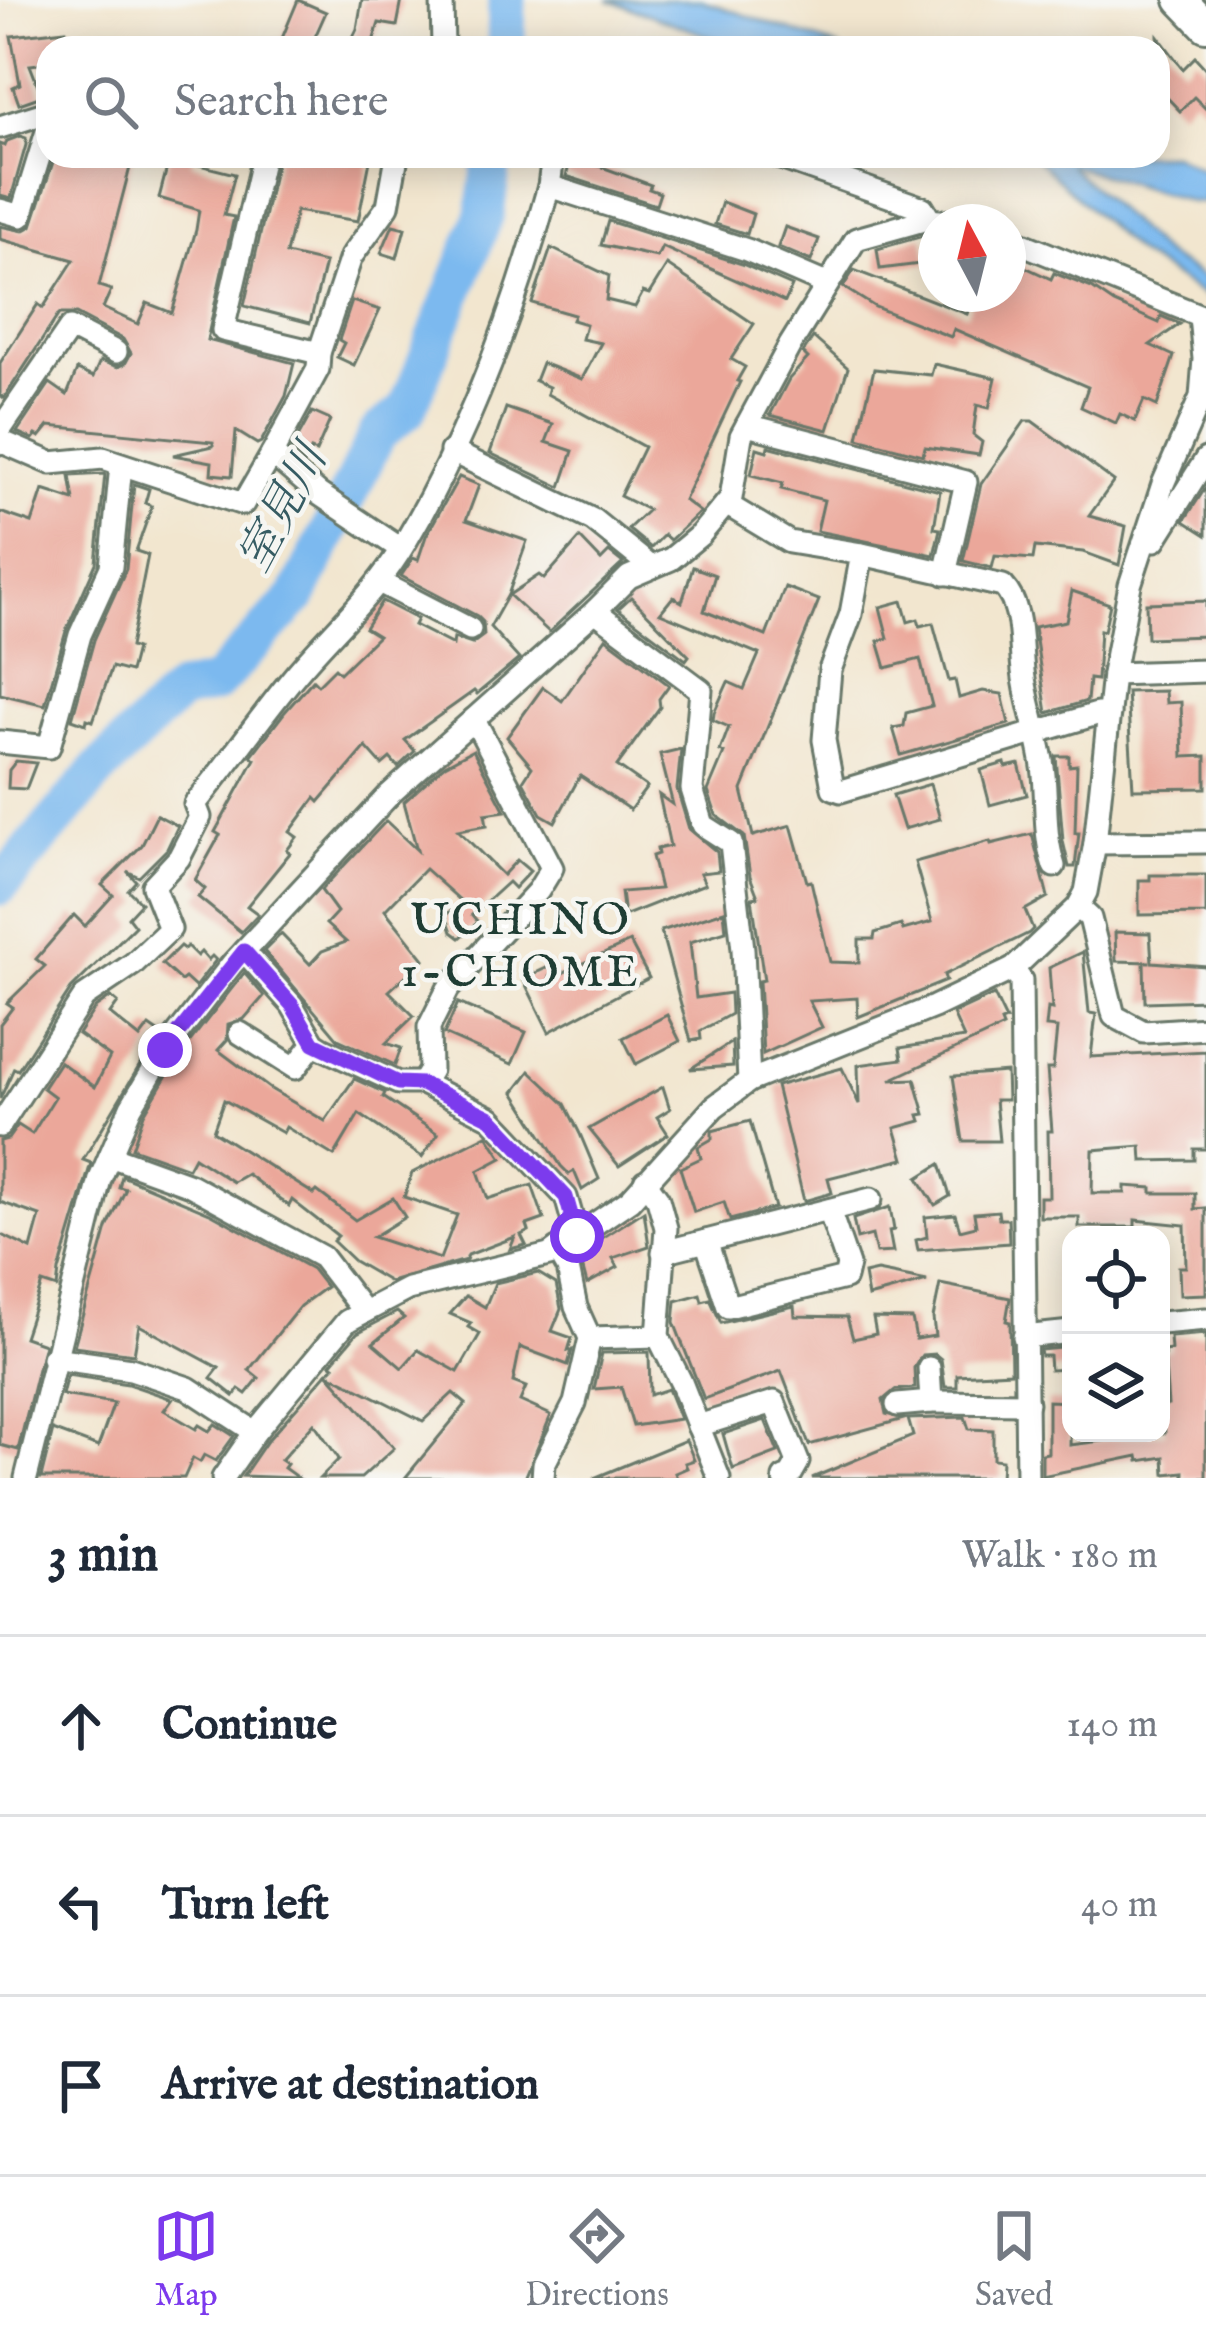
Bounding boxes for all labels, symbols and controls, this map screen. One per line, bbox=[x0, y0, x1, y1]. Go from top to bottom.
search box bbox=[36, 36, 1170, 168]
icon: search bbox=[78, 69, 144, 135]
text: Search here bbox=[174, 74, 388, 131]
north arrow bbox=[918, 204, 1026, 312]
water label: 室見川 bbox=[227, 432, 343, 582]
district label: UCHINO 1-CHOME bbox=[401, 893, 641, 1002]
route end bbox=[138, 1023, 192, 1077]
route start bbox=[550, 1209, 604, 1263]
map controls bbox=[1062, 1226, 1170, 1442]
button: locate bbox=[1062, 1226, 1170, 1334]
button: layers bbox=[1062, 1334, 1170, 1442]
text: 3 min bbox=[48, 1524, 158, 1589]
text: Walk · 180 m bbox=[962, 1532, 1158, 1581]
icon: ahead bbox=[48, 1693, 114, 1759]
text: Continue bbox=[162, 1697, 337, 1754]
text: 140 m bbox=[1067, 1701, 1158, 1750]
icon: left bbox=[48, 1873, 114, 1939]
text: Turn left bbox=[162, 1877, 329, 1934]
text: 40 m bbox=[1081, 1881, 1158, 1930]
icon: arrive bbox=[48, 2053, 114, 2119]
text: Arrive at destination bbox=[162, 2057, 539, 2114]
tab: Map bbox=[153, 2203, 219, 2317]
tab: Directions bbox=[525, 2203, 669, 2317]
tab: Saved bbox=[975, 2203, 1053, 2317]

